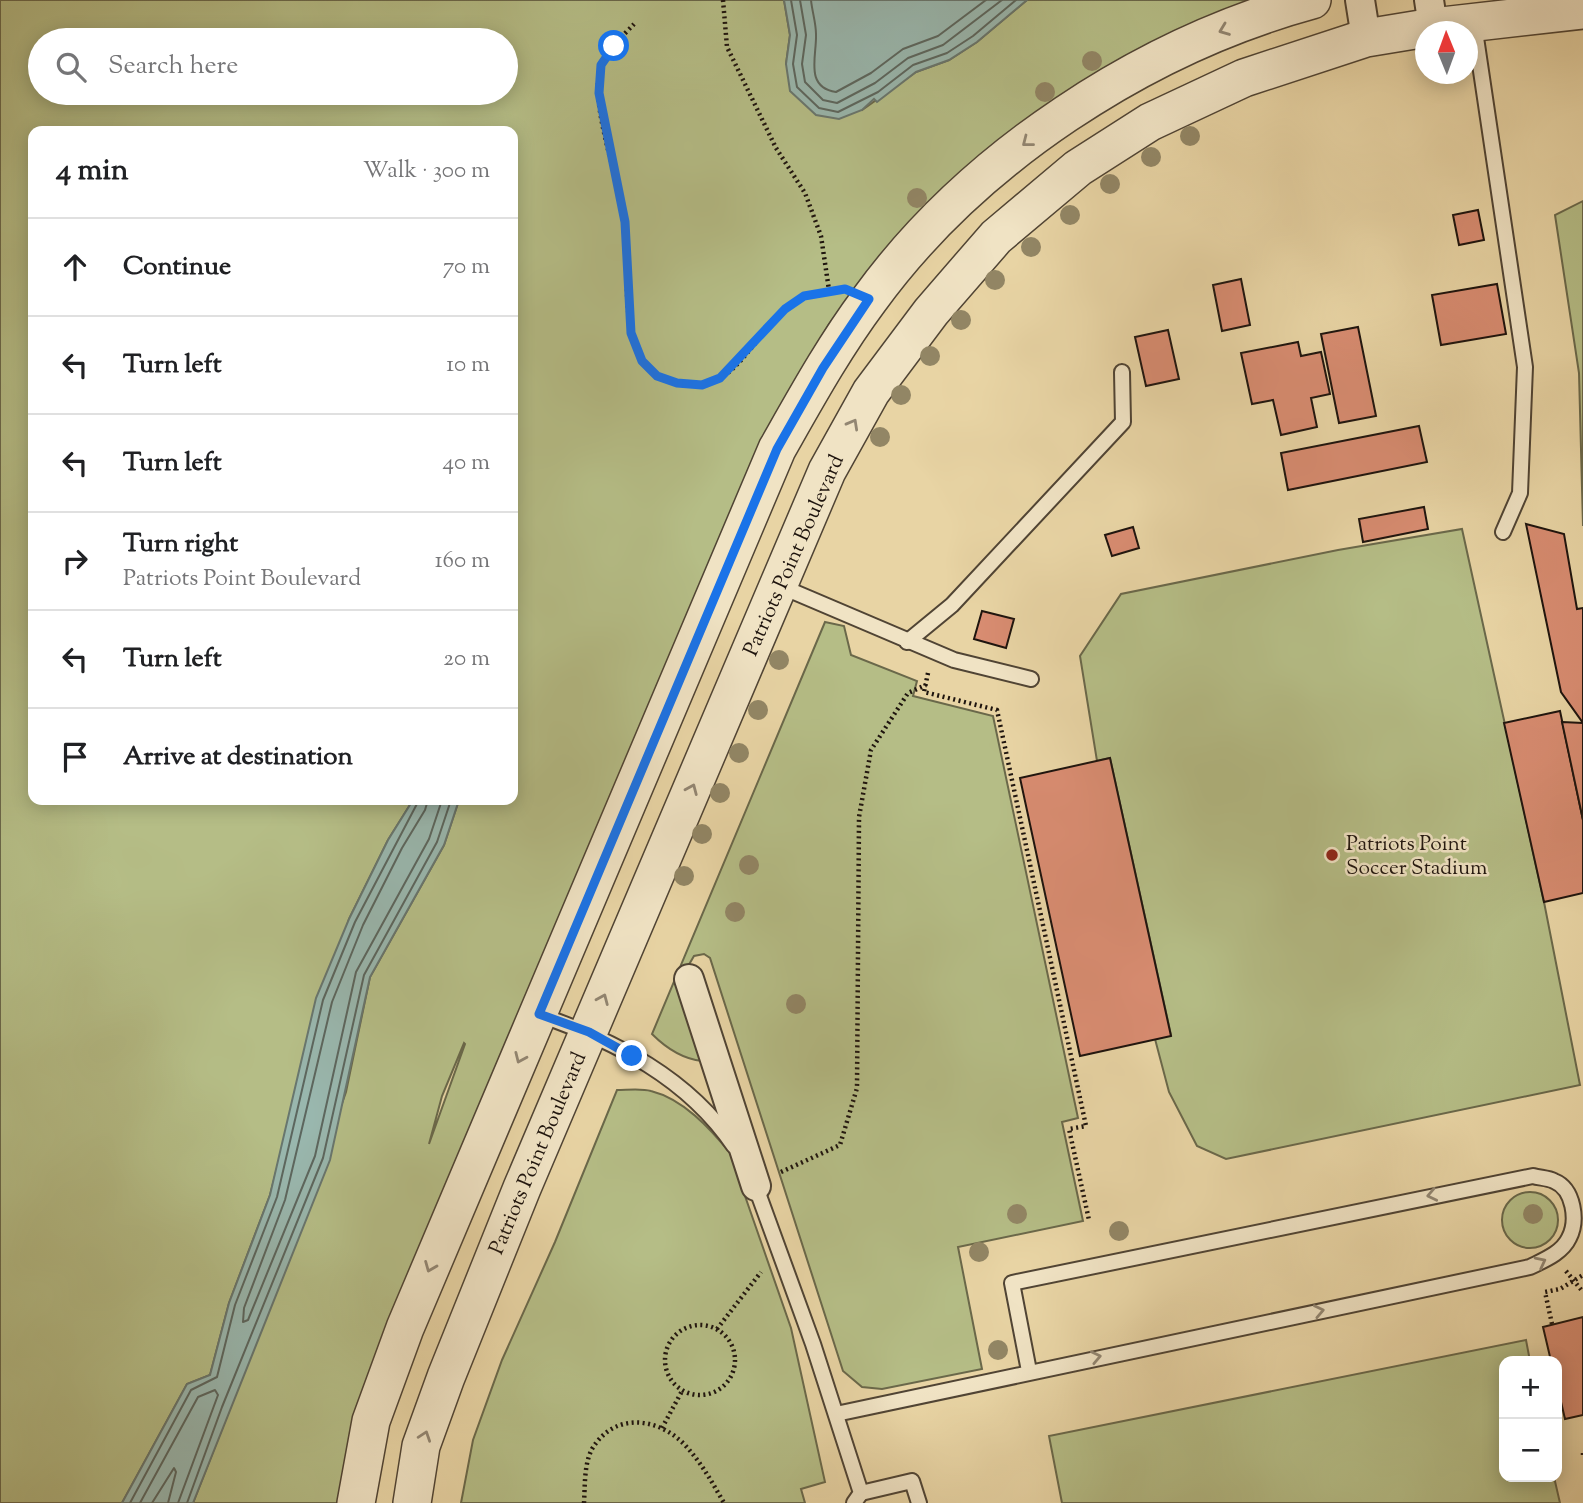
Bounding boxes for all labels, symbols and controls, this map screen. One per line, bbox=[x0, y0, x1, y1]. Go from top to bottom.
one-way arrow bbox=[1219, 21, 1231, 35]
north arrow bbox=[1415, 21, 1478, 84]
search box bbox=[28, 28, 518, 105]
route start bbox=[598, 30, 629, 61]
icon: search bbox=[52, 48, 90, 86]
text: Search here bbox=[108, 48, 238, 85]
one-way arrow bbox=[1023, 134, 1035, 147]
text: 4 min bbox=[56, 150, 129, 193]
text: Walk · 300 m bbox=[363, 155, 490, 188]
icon: ahead bbox=[56, 248, 94, 286]
text: Continue bbox=[123, 249, 231, 286]
text: 70 m bbox=[443, 251, 490, 284]
icon: left bbox=[56, 346, 94, 384]
text: Turn left bbox=[123, 347, 222, 384]
text: 10 m bbox=[446, 349, 490, 382]
one-way arrow bbox=[845, 419, 858, 432]
icon: left bbox=[56, 444, 94, 482]
text: Turn left bbox=[123, 445, 222, 482]
text: 40 m bbox=[443, 447, 490, 480]
street label: Patriots Point Boulevard bbox=[737, 450, 853, 661]
text: Turn right bbox=[123, 526, 238, 563]
icon: right bbox=[56, 542, 94, 580]
text: 160 m bbox=[435, 545, 490, 578]
text: Patriots Point Boulevard bbox=[123, 563, 361, 596]
icon: left bbox=[56, 640, 94, 678]
text: Turn left bbox=[123, 641, 222, 678]
text: 20 m bbox=[443, 643, 490, 676]
icon: arrive bbox=[56, 738, 94, 776]
text: Arrive at destination bbox=[123, 739, 353, 776]
one-way arrow bbox=[684, 784, 698, 797]
place label: Patriots Point Soccer Stadium bbox=[1346, 830, 1487, 884]
marker: Patriots Point Soccer Stadium bbox=[1324, 847, 1340, 863]
one-way arrow bbox=[595, 993, 609, 1006]
route end bbox=[616, 1040, 647, 1071]
street label: Patriots Point Boulevard bbox=[483, 1048, 595, 1260]
one-way arrow bbox=[514, 1051, 528, 1063]
one-way arrow bbox=[1426, 1187, 1438, 1202]
one-way arrow bbox=[1534, 1256, 1546, 1270]
one-way arrow bbox=[424, 1260, 438, 1272]
one-way arrow bbox=[1313, 1305, 1325, 1320]
one-way arrow bbox=[1090, 1351, 1102, 1366]
map controls bbox=[1499, 1356, 1562, 1482]
button: + bbox=[1499, 1356, 1562, 1419]
button: − bbox=[1499, 1419, 1562, 1482]
one-way arrow bbox=[417, 1431, 431, 1443]

